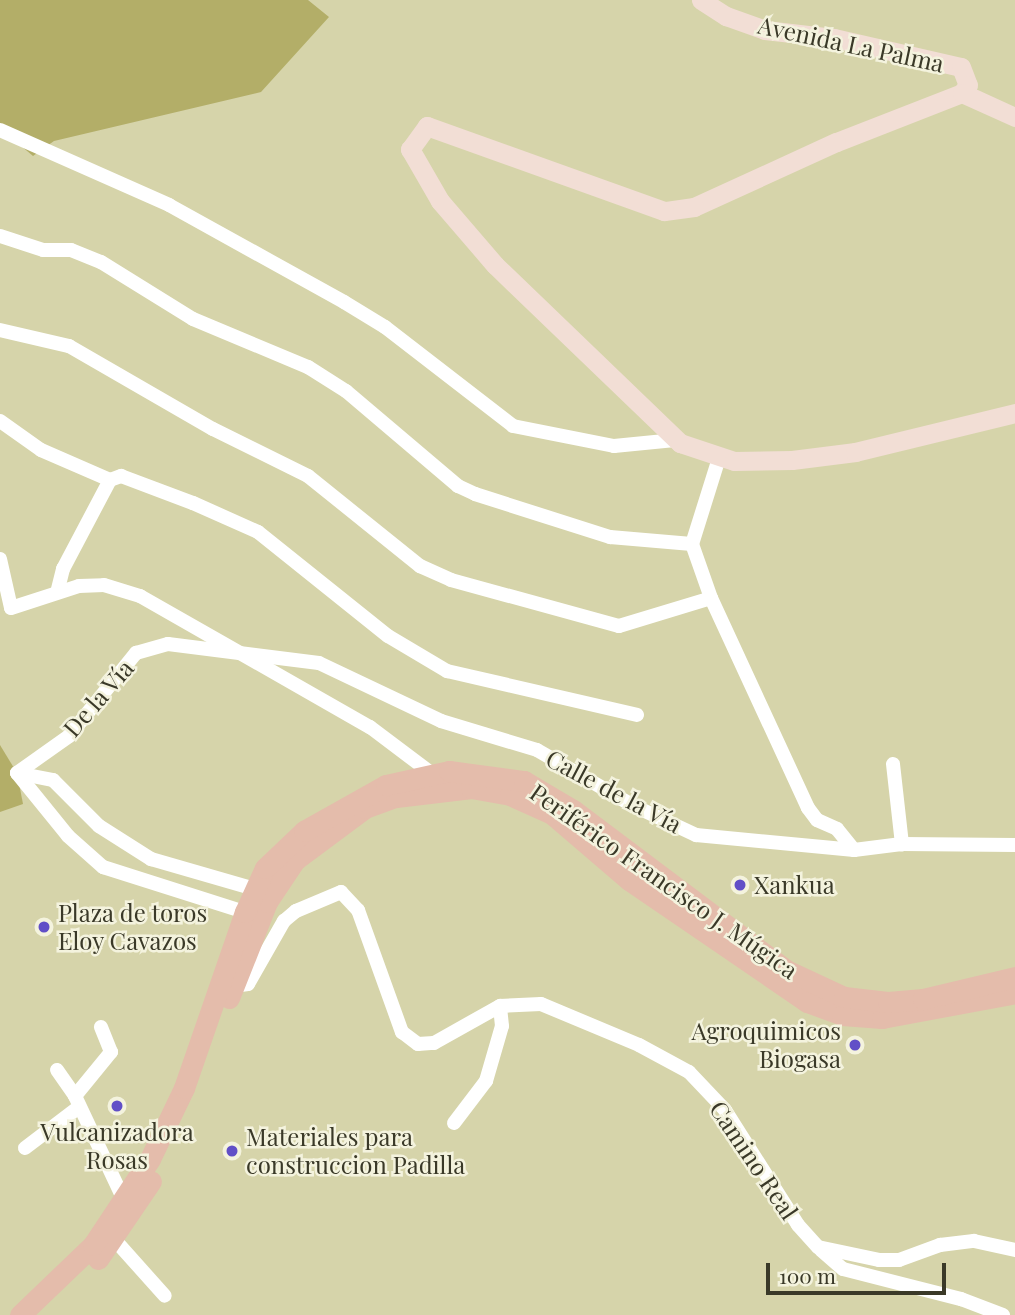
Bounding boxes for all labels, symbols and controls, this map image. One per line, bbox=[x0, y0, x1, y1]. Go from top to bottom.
street label: Avenida La Palma bbox=[755, 10, 947, 78]
street label: De la Vía bbox=[56, 653, 140, 743]
street label: Calle de la Vía bbox=[541, 743, 687, 839]
street label: Periférico Francisco J. Múgica bbox=[525, 777, 803, 985]
place label: Xankua bbox=[754, 871, 835, 899]
marker: Xankua bbox=[732, 877, 748, 893]
place label: Plaza de toros Eloy Cavazos bbox=[58, 899, 208, 955]
marker: Plaza de toros Eloy Cavazos bbox=[36, 919, 52, 935]
place label: Agroquimicos Biogasa bbox=[691, 1017, 841, 1073]
marker: Agroquimicos Biogasa bbox=[847, 1037, 863, 1053]
street label: Camino Real bbox=[704, 1095, 804, 1225]
marker: Vulcanizadora Rosas bbox=[109, 1098, 125, 1114]
place label: Vulcanizadora Rosas bbox=[40, 1118, 194, 1174]
place label: Materiales para construccion Padilla bbox=[246, 1123, 465, 1179]
marker: Materiales para construccion Padilla bbox=[224, 1143, 240, 1159]
scale bar bbox=[770, 1248, 950, 1292]
text: 100 m bbox=[779, 1261, 836, 1289]

